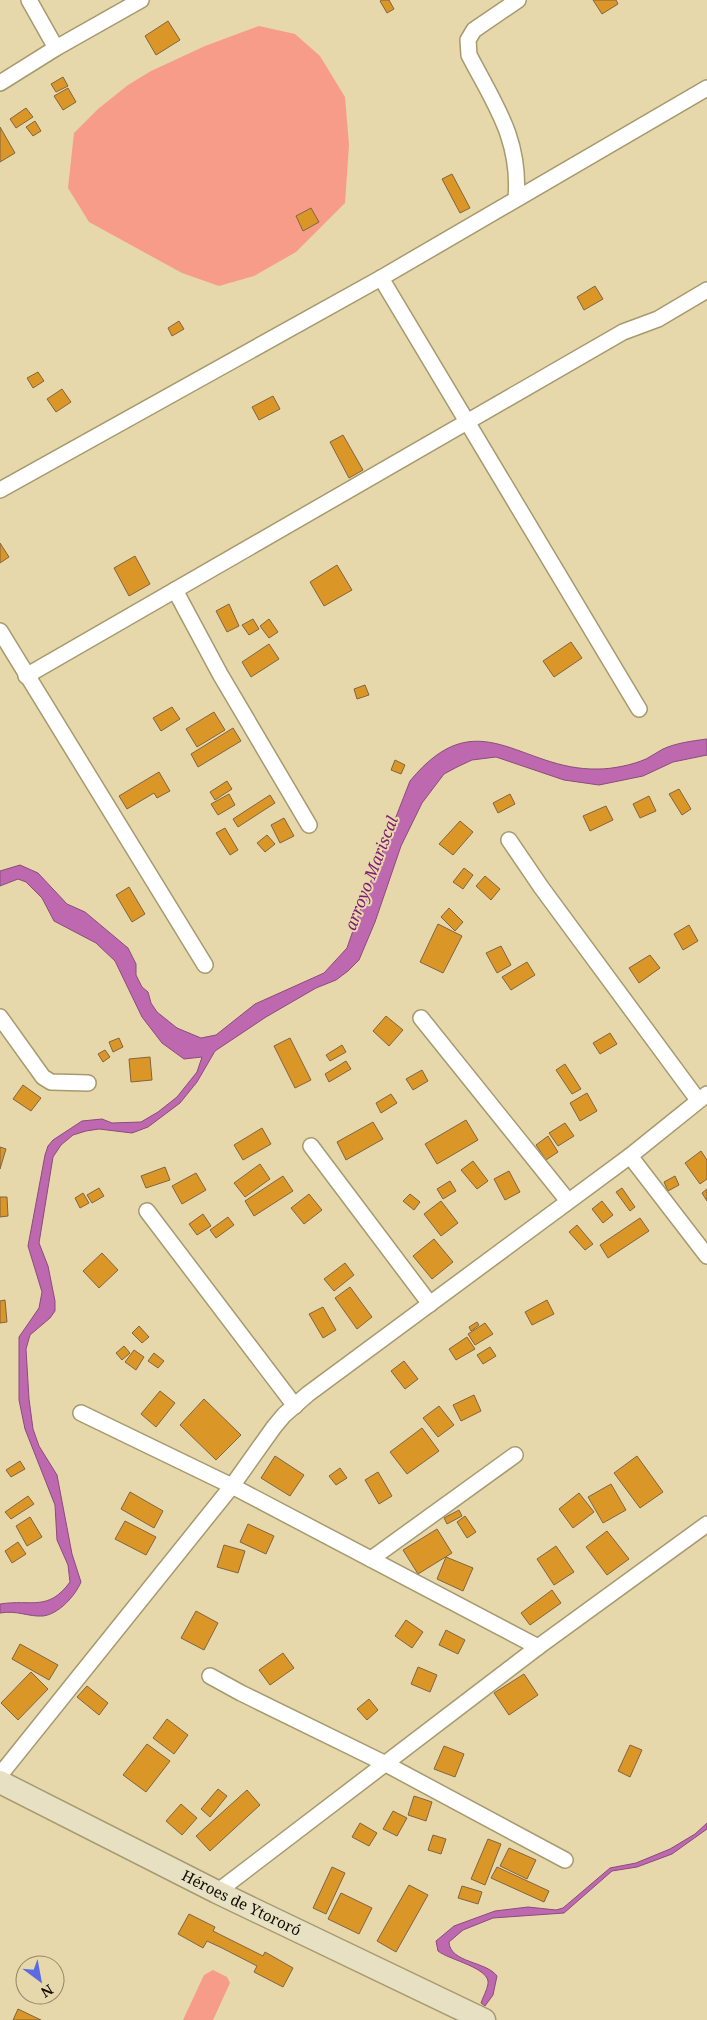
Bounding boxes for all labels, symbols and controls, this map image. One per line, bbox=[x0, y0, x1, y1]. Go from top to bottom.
water label: arroyo Mariscal bbox=[339, 813, 403, 933]
street label: Héroes de Ytororó bbox=[179, 1865, 305, 1940]
north arrow bbox=[15, 1955, 65, 2005]
text: N bbox=[37, 1980, 57, 2002]

